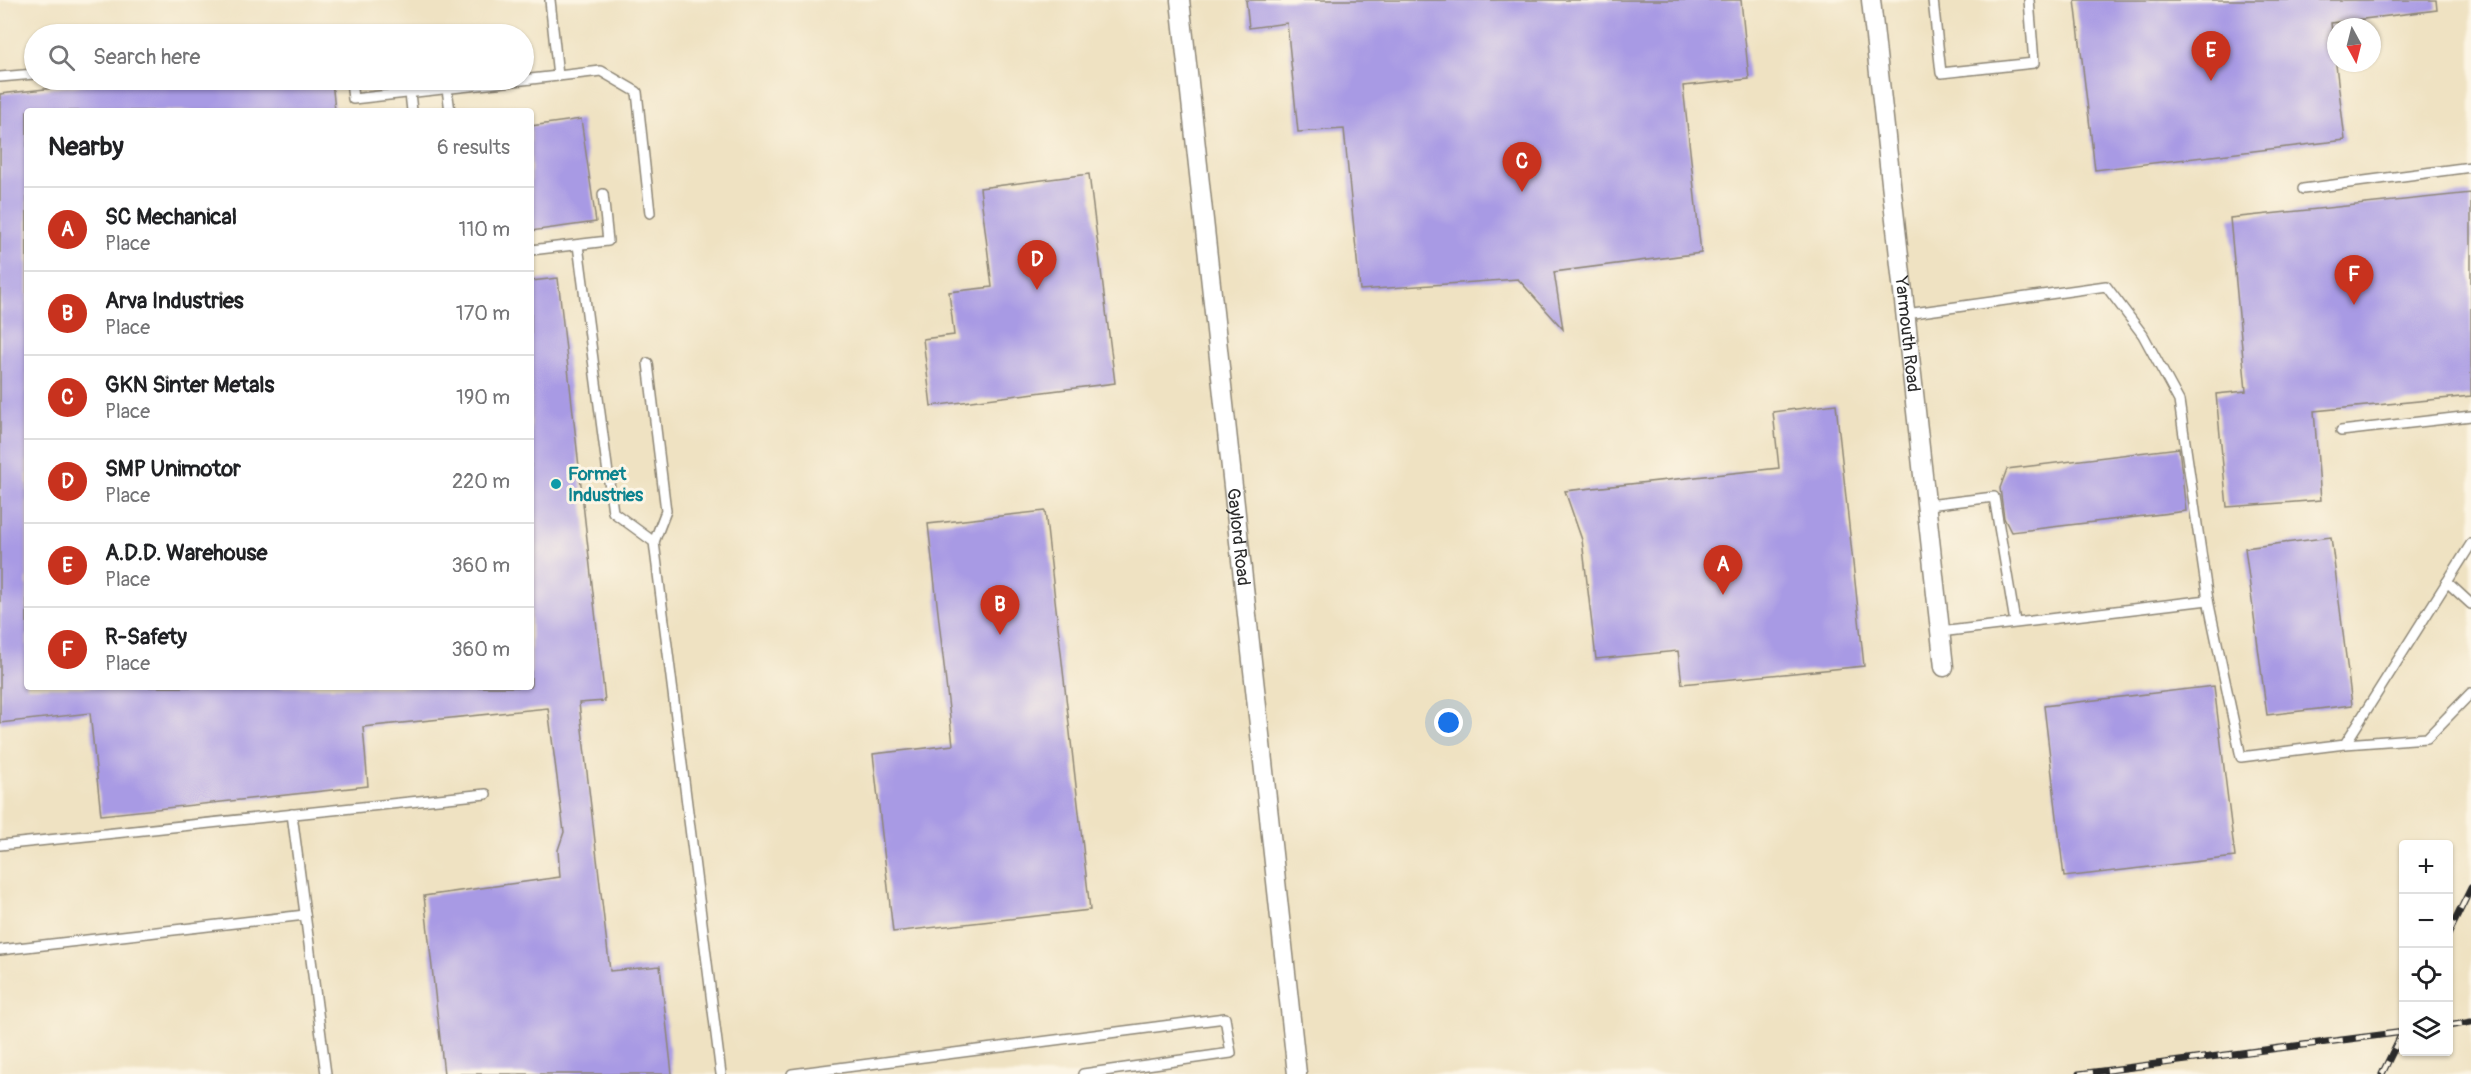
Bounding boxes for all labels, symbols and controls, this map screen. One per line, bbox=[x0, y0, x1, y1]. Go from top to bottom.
north arrow bbox=[2327, 18, 2381, 72]
search box bbox=[24, 24, 534, 90]
pin: E bbox=[2192, 32, 2230, 81]
icon: search bbox=[45, 41, 78, 74]
text: Search here bbox=[93, 43, 200, 71]
text: Nearby bbox=[48, 131, 124, 163]
text: 6 results bbox=[437, 135, 510, 160]
pin: C bbox=[1502, 142, 1541, 192]
text: SC Mechanical bbox=[105, 203, 237, 231]
text: A bbox=[61, 217, 74, 242]
text: 110 m bbox=[459, 217, 510, 242]
text: Place bbox=[105, 231, 150, 256]
pin: D bbox=[1018, 240, 1056, 290]
pin: F bbox=[2334, 256, 2374, 305]
street label: Yarmouth Road bbox=[1889, 274, 1925, 393]
text: Arva Industries bbox=[105, 287, 244, 315]
text: B bbox=[62, 301, 73, 326]
text: 170 m bbox=[456, 301, 510, 326]
text: Place bbox=[105, 315, 150, 340]
text: GKN Sinter Metals bbox=[105, 371, 274, 399]
text: C bbox=[61, 385, 74, 410]
text: 190 m bbox=[456, 385, 510, 410]
text: Place bbox=[105, 399, 150, 424]
text: SMP Unimotor bbox=[105, 455, 241, 483]
place label: Formet Industries bbox=[568, 463, 644, 507]
text: D bbox=[61, 469, 74, 494]
text: 220 m bbox=[452, 469, 510, 494]
marker: Formet Industries bbox=[549, 477, 563, 491]
text: Place bbox=[105, 483, 150, 508]
street label: Gaylord Road bbox=[1221, 487, 1255, 587]
text: A.D.D. Warehouse bbox=[105, 539, 267, 567]
pin: A bbox=[1704, 546, 1742, 595]
text: E bbox=[62, 553, 73, 578]
text: 360 m bbox=[451, 553, 510, 578]
text: Place bbox=[105, 567, 150, 592]
pin: B bbox=[980, 586, 1020, 635]
text: R-Safety bbox=[105, 623, 187, 651]
text: F bbox=[61, 637, 74, 662]
text: 360 m bbox=[451, 637, 510, 662]
text: Place bbox=[105, 651, 150, 676]
your location bbox=[1434, 708, 1463, 737]
map controls bbox=[2399, 840, 2453, 1056]
button: + bbox=[2399, 840, 2453, 894]
button: − bbox=[2399, 894, 2453, 948]
button: locate bbox=[2399, 948, 2453, 1002]
button: layers bbox=[2399, 1002, 2453, 1056]

